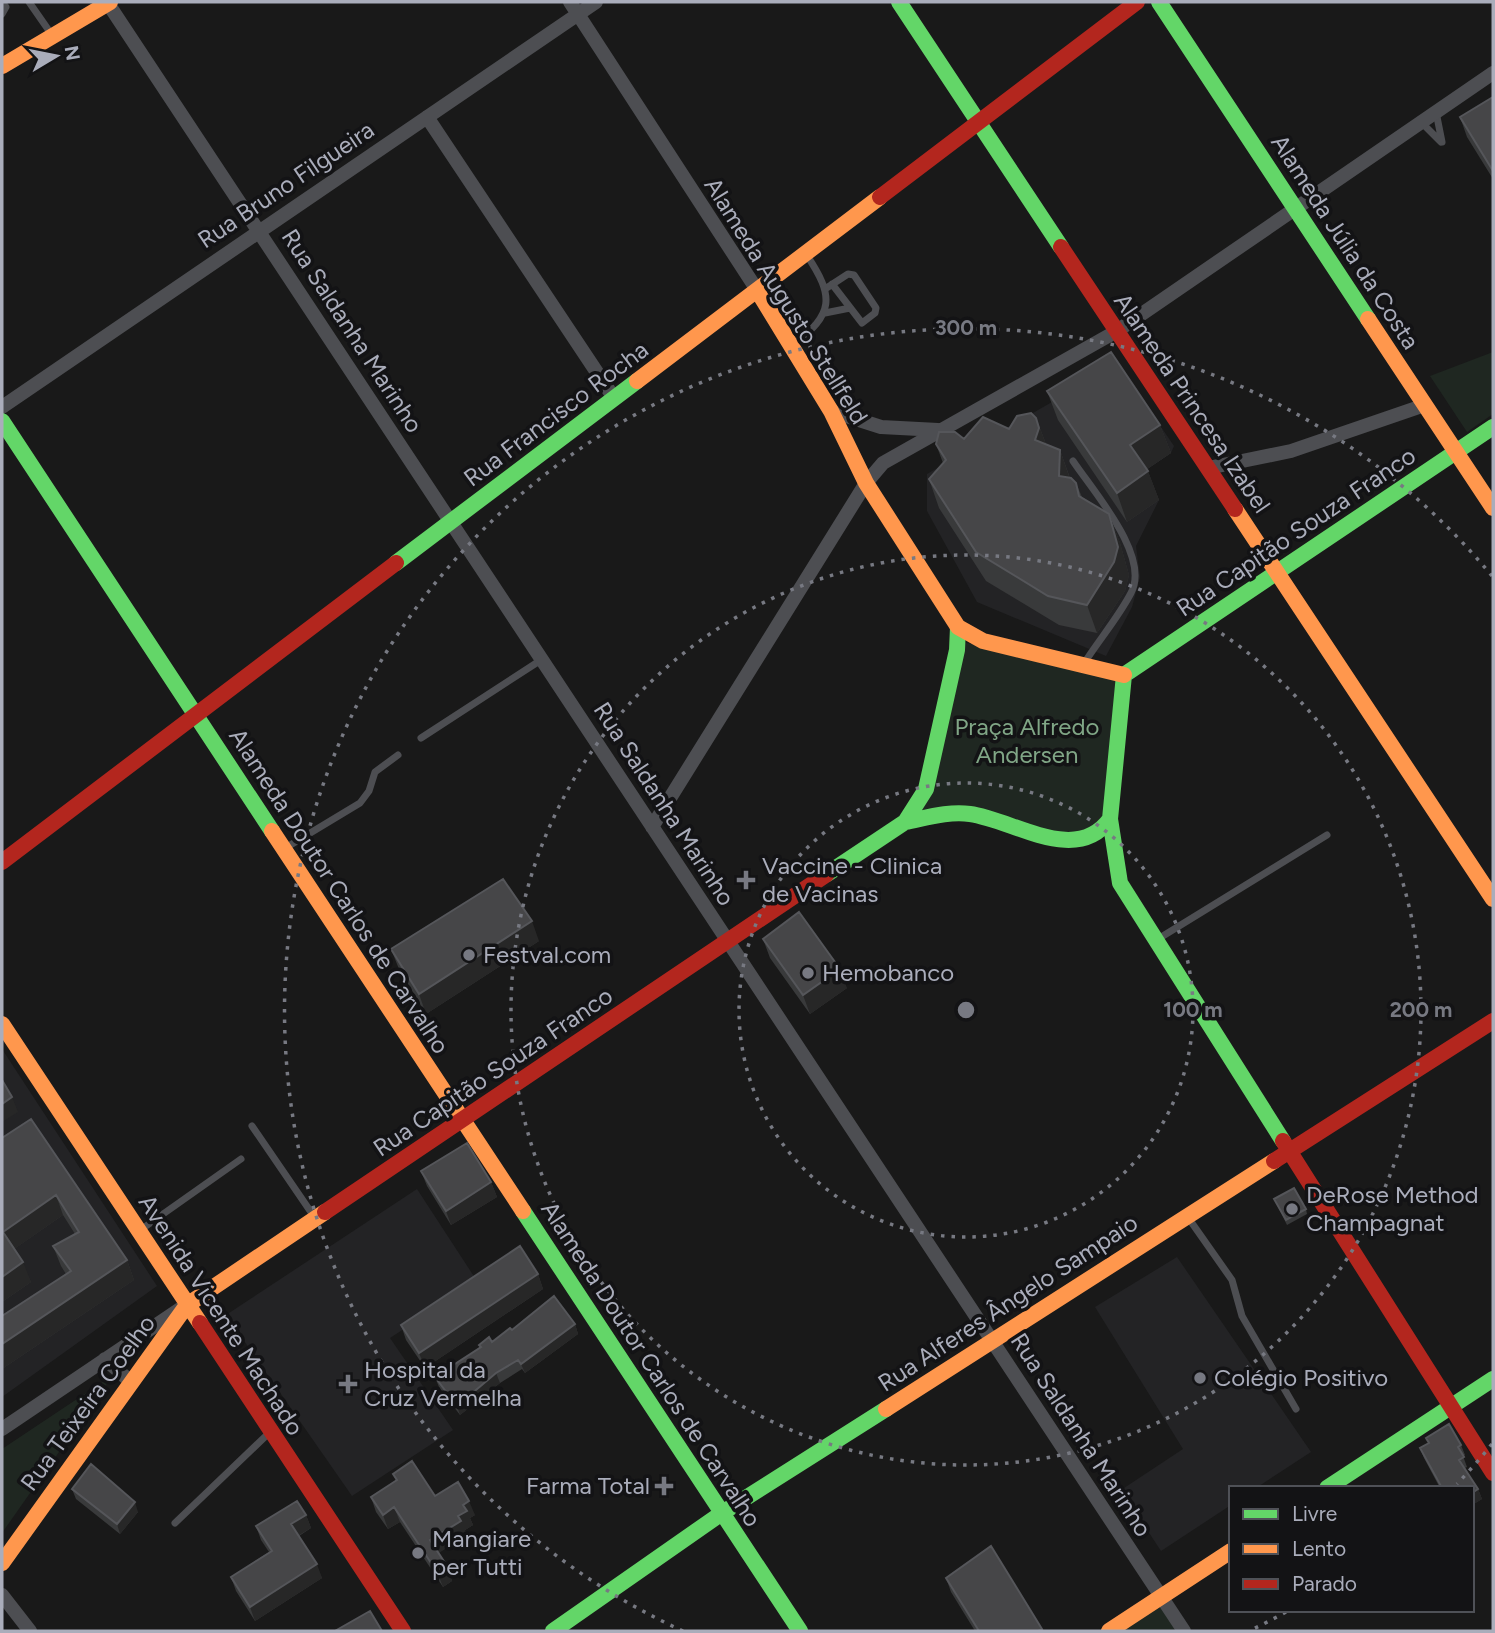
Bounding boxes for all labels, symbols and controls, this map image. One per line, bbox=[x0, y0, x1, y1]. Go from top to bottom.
north arrow bbox=[21, 21, 91, 91]
text: N bbox=[60, 44, 85, 62]
street label: Rua Bruno Filgueira bbox=[192, 115, 379, 254]
street label: Alameda Júlia da Costa bbox=[1265, 129, 1426, 355]
street label: Alameda Augusto Stellfeld bbox=[699, 172, 874, 429]
street label: Rua Saldanha Marinho bbox=[276, 223, 429, 438]
street label: Alameda Princesa Izabel bbox=[1108, 287, 1277, 518]
text: 300 m bbox=[935, 315, 997, 340]
street label: Rua Francisco Rocha bbox=[458, 335, 654, 492]
street label: Rua Capitão Souza Franco bbox=[1171, 441, 1421, 623]
street label: Rua Saldanha Marinho bbox=[588, 696, 741, 911]
park label: Praça Alfredo Andersen bbox=[955, 712, 1099, 769]
street label: Alameda Doutor Carlos de Carvalho bbox=[223, 723, 456, 1059]
place label: Vaccine - Clinica de Vacinas bbox=[762, 851, 942, 908]
marker: Vaccine - Clinica de Vacinas bbox=[736, 870, 756, 890]
place label: Festval.com bbox=[483, 940, 611, 969]
marker: Festval.com bbox=[461, 947, 477, 963]
place label: Hemobanco bbox=[822, 958, 954, 987]
marker: Hemobanco bbox=[800, 965, 816, 981]
street label: Rua Capitão Souza Franco bbox=[368, 981, 618, 1163]
text: 100 m bbox=[1163, 997, 1223, 1022]
text: 200 m bbox=[1390, 997, 1452, 1022]
centre of rings bbox=[954, 998, 978, 1022]
place label: DeRose Method Champagnat bbox=[1306, 1180, 1479, 1237]
street label: Avenida Vicente Machado bbox=[133, 1189, 310, 1441]
street label: Alameda Doutor Carlos de Carvalho bbox=[535, 1196, 768, 1532]
marker: DeRose Method Champagnat bbox=[1284, 1201, 1300, 1217]
street label: Rua Alferes Ângelo Sampaio bbox=[873, 1208, 1143, 1397]
street label: Rua Teixeira Coelho bbox=[14, 1309, 161, 1496]
street label: Rua Saldanha Marinho bbox=[1005, 1327, 1158, 1542]
place label: Hospital da Cruz Vermelha bbox=[364, 1355, 522, 1412]
place label: Colégio Positivo bbox=[1214, 1363, 1388, 1392]
marker: Colégio Positivo bbox=[1192, 1370, 1208, 1386]
marker: Hospital da Cruz Vermelha bbox=[338, 1374, 358, 1394]
place label: Farma Total bbox=[526, 1471, 650, 1500]
marker: Farma Total bbox=[656, 1478, 672, 1494]
legend bbox=[1229, 1486, 1474, 1612]
text: Livre bbox=[1292, 1501, 1337, 1526]
place label: Mangiare per Tutti bbox=[432, 1524, 531, 1581]
text: Lento bbox=[1292, 1536, 1346, 1561]
marker: Mangiare per Tutti bbox=[410, 1545, 426, 1561]
text: Parado bbox=[1292, 1571, 1357, 1596]

